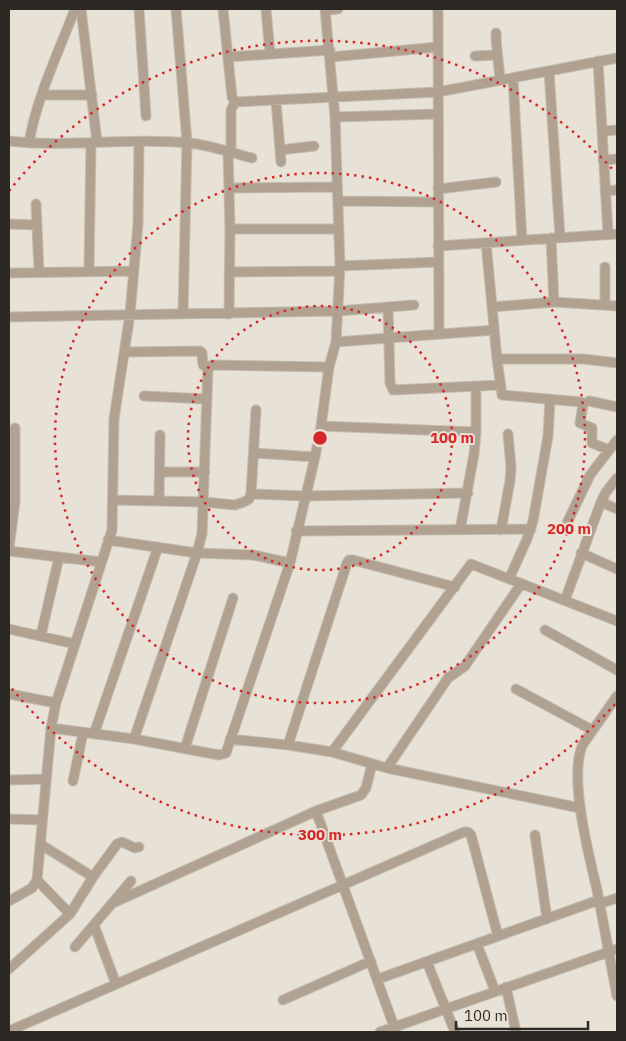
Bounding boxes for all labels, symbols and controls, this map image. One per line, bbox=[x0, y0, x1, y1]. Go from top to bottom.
text: 100 m bbox=[430, 428, 474, 447]
centre of rings bbox=[311, 429, 329, 447]
text: 200 m bbox=[547, 519, 591, 538]
text: 300 m bbox=[298, 825, 342, 844]
scale bar bbox=[456, 998, 588, 1030]
text: 100 m bbox=[464, 1006, 508, 1025]

